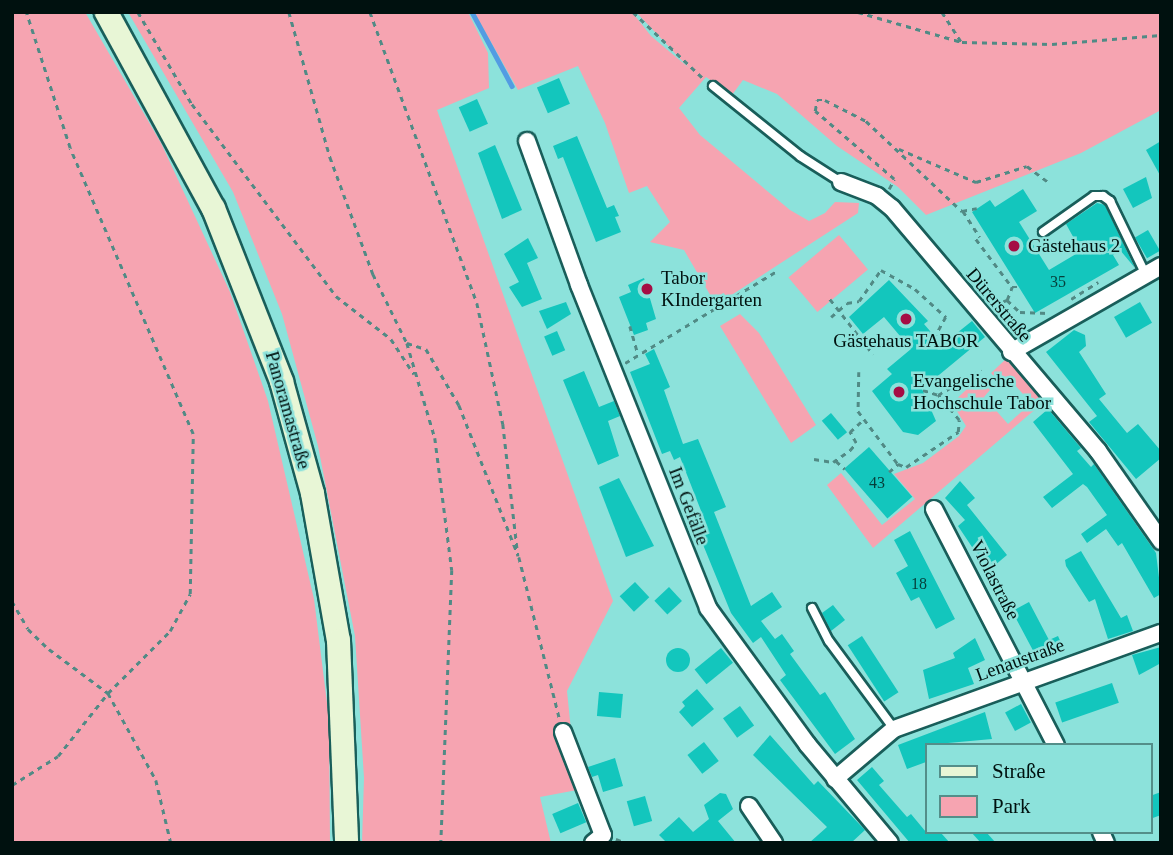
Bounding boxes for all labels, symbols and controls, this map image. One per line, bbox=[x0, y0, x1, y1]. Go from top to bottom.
place label: Gästehaus 2 bbox=[1028, 235, 1120, 257]
marker: Gästehaus 2 bbox=[1006, 238, 1022, 254]
street label: Dürerstraße bbox=[961, 263, 1037, 347]
place label: Tabor KIndergarten bbox=[661, 267, 762, 311]
house number: 35 bbox=[1050, 272, 1066, 292]
marker: Tabor KIndergarten bbox=[639, 281, 655, 297]
marker: Gästehaus TABOR bbox=[898, 311, 914, 327]
place label: Gästehaus TABOR bbox=[833, 330, 979, 352]
street label: Panoramastraße bbox=[260, 349, 316, 471]
place label: Evangelische Hochschule Tabor bbox=[913, 370, 1051, 414]
marker: Evangelische Hochschule Tabor bbox=[891, 384, 907, 400]
street label: Im Gefälle bbox=[664, 464, 714, 548]
house number: 43 bbox=[869, 473, 885, 493]
street label: Violastraße bbox=[965, 536, 1025, 624]
house number: 18 bbox=[911, 574, 927, 594]
street label: Lenaustraße bbox=[972, 633, 1068, 687]
legend bbox=[925, 743, 1152, 834]
text: Straße bbox=[992, 759, 1046, 783]
text: Park bbox=[992, 794, 1031, 818]

